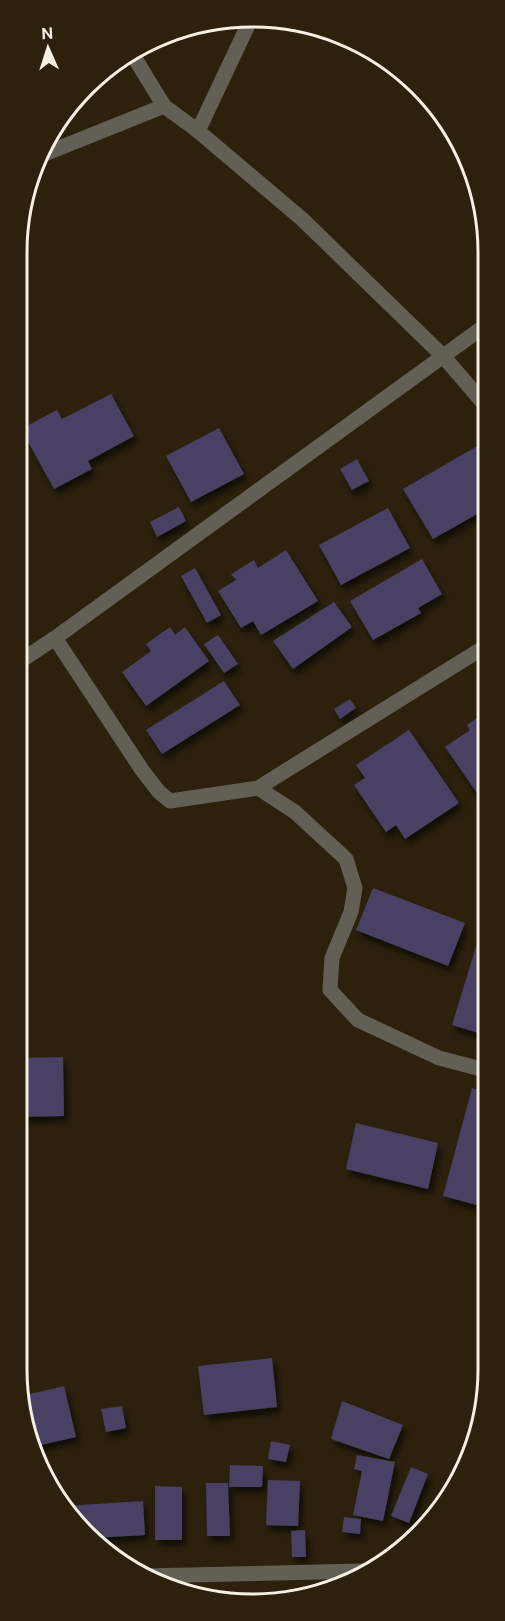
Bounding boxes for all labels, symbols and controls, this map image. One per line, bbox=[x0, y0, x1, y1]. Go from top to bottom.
north arrow bbox=[18, 18, 78, 78]
text: N bbox=[41, 23, 54, 44]

